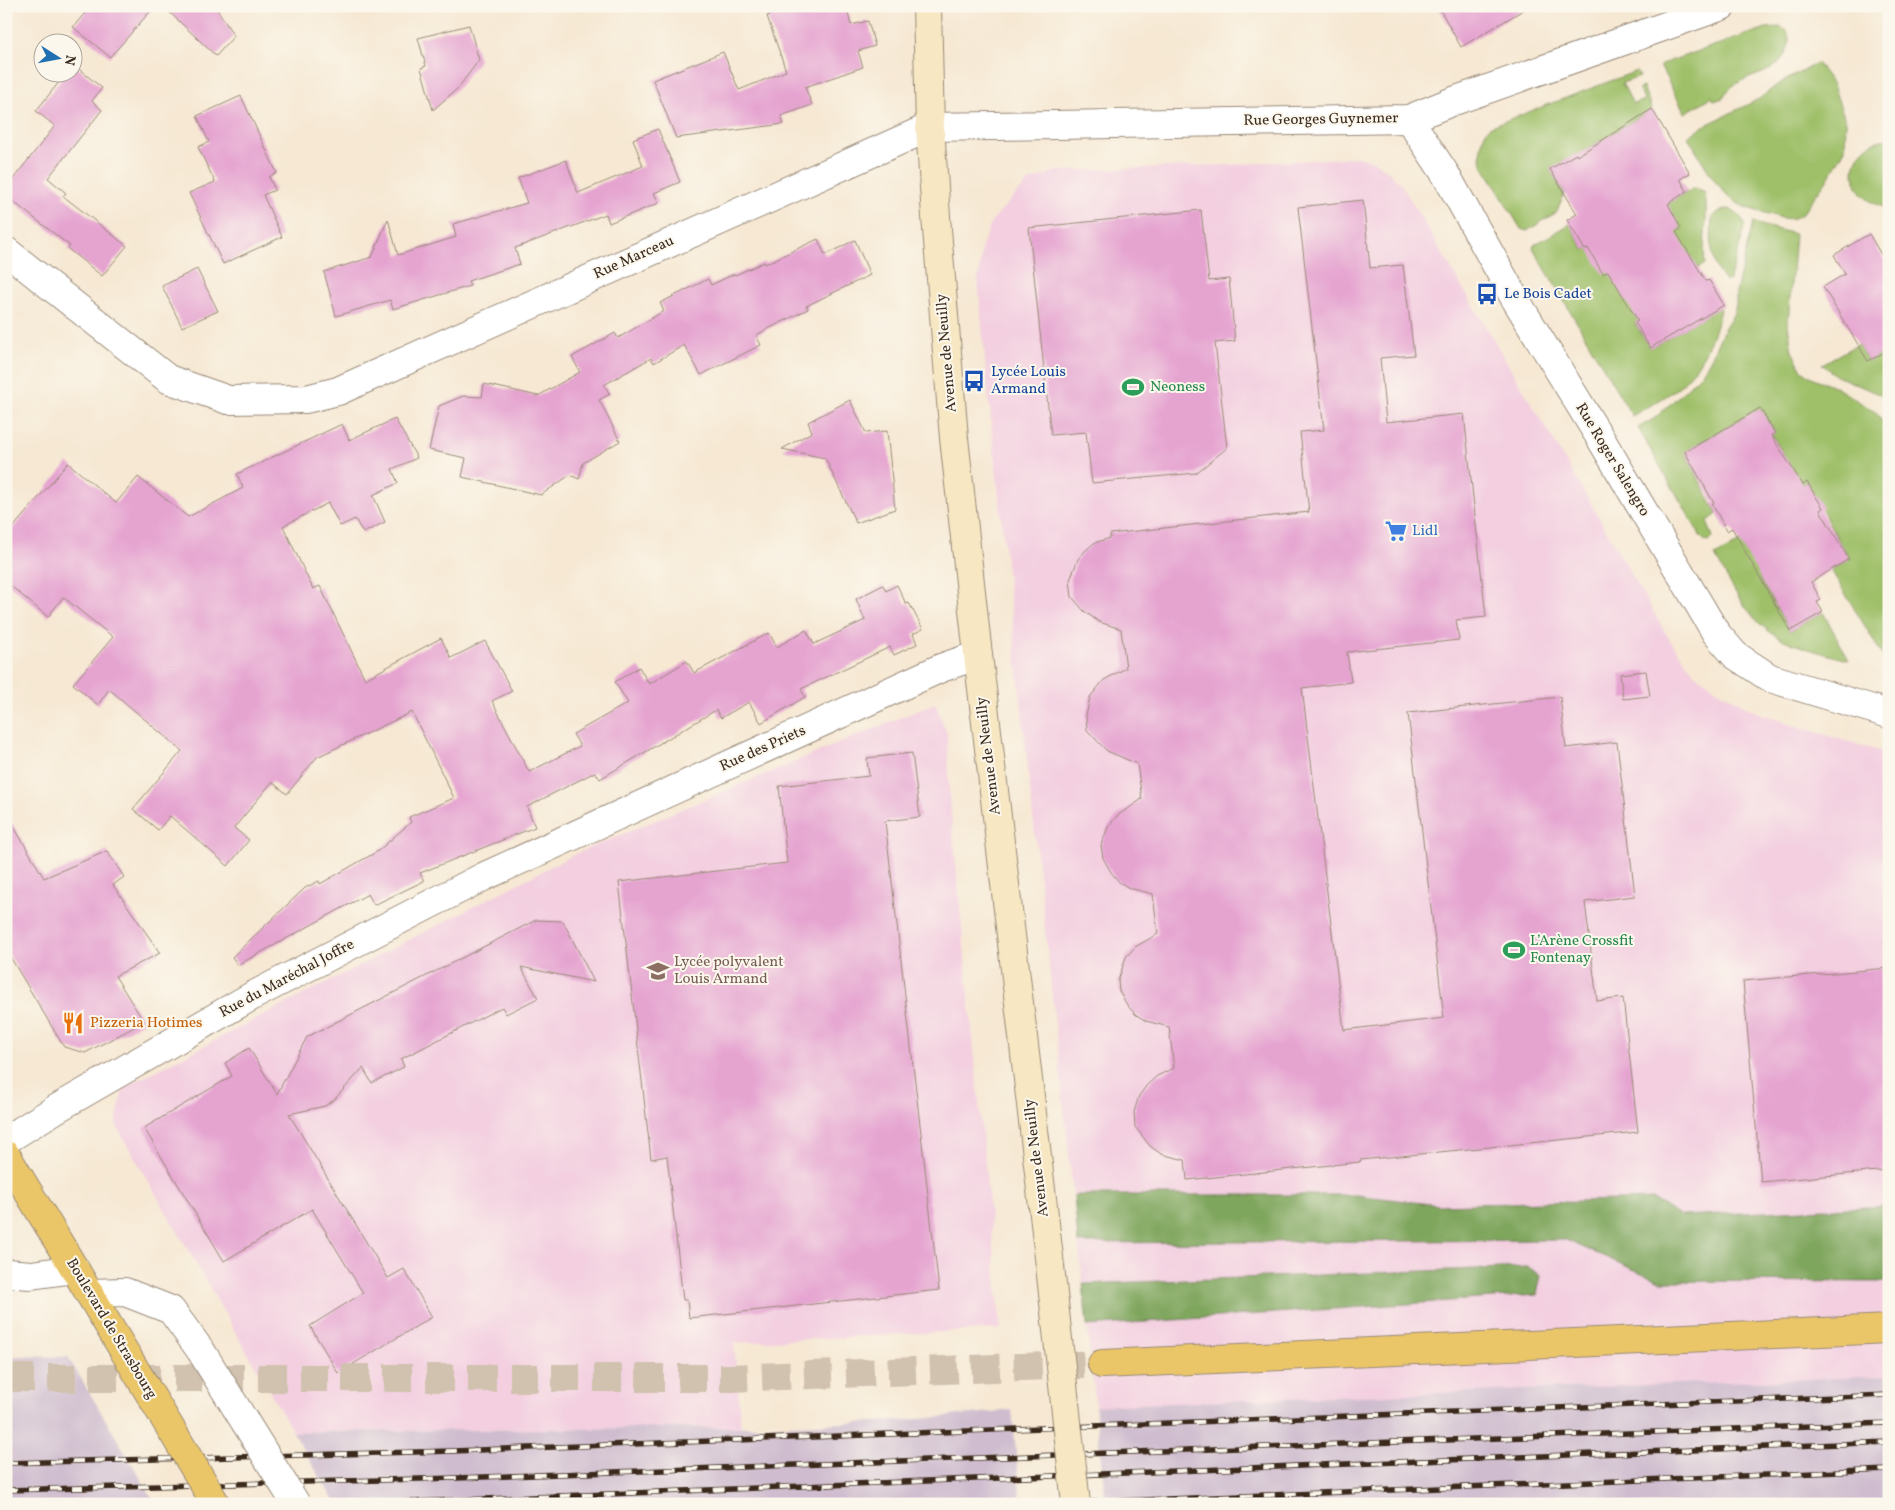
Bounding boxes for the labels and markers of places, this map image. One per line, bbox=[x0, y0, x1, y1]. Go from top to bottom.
bus stop icon: Le Bois Cadet bbox=[1474, 281, 1500, 307]
place label: Le Bois Cadet bbox=[1504, 284, 1592, 305]
place label: Lycée Louis Armand bbox=[991, 362, 1066, 400]
bus stop icon: Lycée Louis Armand bbox=[961, 368, 987, 394]
sports icon: Neoness bbox=[1120, 374, 1146, 400]
place label: Neoness bbox=[1150, 377, 1205, 398]
supermarket icon: Lidl bbox=[1383, 518, 1409, 544]
place label: Lidl bbox=[1412, 521, 1438, 542]
place label: L’Arène Crossfit Fontenay bbox=[1530, 931, 1634, 969]
sports icon: L’Arène Crossfit Fontenay bbox=[1501, 937, 1527, 963]
place label: Lycée polyvalent Louis Armand bbox=[674, 952, 783, 990]
school or university icon: Lycée polyvalent Louis Armand bbox=[645, 958, 671, 984]
restaurant icon: Pizzeria Hotimes bbox=[60, 1010, 86, 1036]
place label: Pizzeria Hotimes bbox=[90, 1013, 203, 1034]

